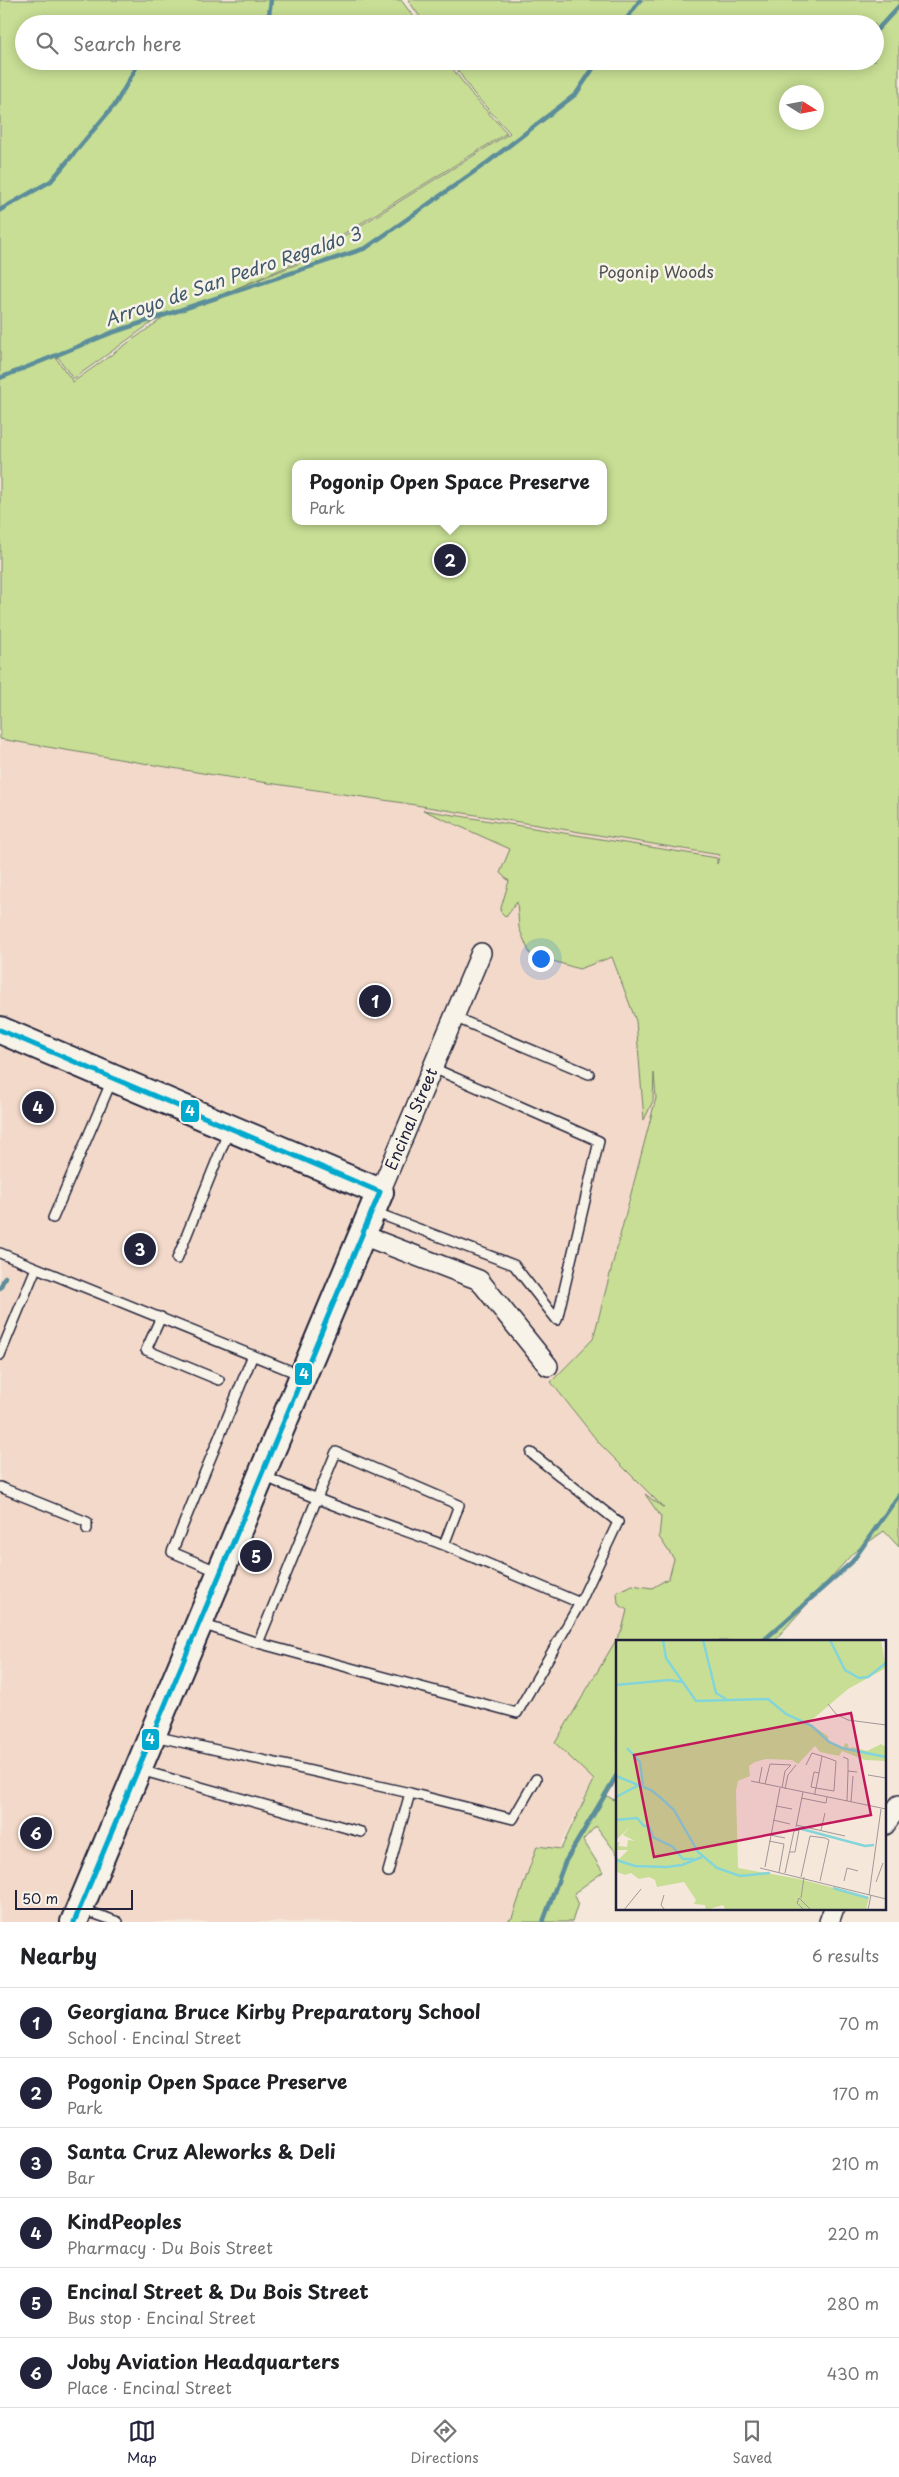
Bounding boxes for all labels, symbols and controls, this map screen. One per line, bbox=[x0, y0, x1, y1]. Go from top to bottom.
search box bbox=[15, 15, 884, 70]
icon: search bbox=[33, 29, 61, 57]
text: Search here bbox=[73, 29, 182, 57]
north arrow bbox=[779, 85, 824, 130]
water label: Arroyo de San Pedro Regaldo 3 bbox=[101, 219, 365, 332]
park label: Pogonip Woods bbox=[598, 259, 714, 283]
popup bbox=[292, 460, 607, 525]
text: Pogonip Open Space Preserve bbox=[309, 467, 590, 495]
text: Park bbox=[309, 495, 345, 519]
pin: 2 bbox=[434, 541, 466, 579]
your location bbox=[528, 946, 554, 972]
pin: 1 bbox=[359, 982, 391, 1020]
street label: Encinal Street bbox=[378, 1063, 443, 1174]
pin: 4 bbox=[22, 1088, 54, 1126]
line badge: 4 bbox=[180, 1099, 200, 1123]
text: 4 bbox=[185, 1100, 195, 1121]
pin: 3 bbox=[124, 1230, 156, 1268]
line badge: 4 bbox=[294, 1362, 313, 1386]
text: 4 bbox=[299, 1363, 309, 1384]
pin: 5 bbox=[240, 1537, 272, 1575]
inset map bbox=[616, 1640, 886, 1910]
line badge: 4 bbox=[141, 1728, 160, 1751]
text: 4 bbox=[145, 1728, 155, 1749]
pin: 6 bbox=[20, 1814, 52, 1852]
scale bar bbox=[15, 1887, 132, 1910]
text: 50 m bbox=[22, 1888, 58, 1909]
text: Nearby bbox=[20, 1939, 97, 1971]
text: 6 results bbox=[812, 1943, 879, 1967]
text: Georgiana Bruce Kirby Preparatory School bbox=[67, 1997, 481, 2025]
text: 1 bbox=[32, 2011, 40, 2035]
text: 70 m bbox=[839, 2011, 879, 2035]
text: School · Encinal Street bbox=[67, 2025, 241, 2049]
text: Pogonip Open Space Preserve bbox=[67, 2067, 347, 2095]
text: 2 bbox=[30, 2081, 42, 2105]
text: 170 m bbox=[833, 2081, 879, 2105]
text: Park bbox=[67, 2095, 103, 2119]
text: Santa Cruz Aleworks & Deli bbox=[67, 2137, 336, 2165]
text: 3 bbox=[31, 2151, 41, 2175]
text: 210 m bbox=[831, 2151, 879, 2175]
text: Bar bbox=[67, 2165, 95, 2189]
text: KindPeoples bbox=[67, 2207, 182, 2235]
text: 4 bbox=[31, 2221, 41, 2245]
text: 220 m bbox=[828, 2221, 879, 2245]
text: Pharmacy · Du Bois Street bbox=[67, 2235, 273, 2259]
text: Encinal Street & Du Bois Street bbox=[67, 2277, 369, 2305]
text: 5 bbox=[31, 2291, 41, 2315]
text: 280 m bbox=[827, 2291, 879, 2315]
text: Bus stop · Encinal Street bbox=[67, 2305, 256, 2329]
text: Joby Aviation Headquarters bbox=[67, 2347, 340, 2375]
text: 6 bbox=[30, 2361, 42, 2385]
text: 430 m bbox=[827, 2361, 879, 2385]
text: Place · Encinal Street bbox=[67, 2375, 232, 2399]
tab: Map bbox=[127, 2417, 157, 2468]
tab: Directions bbox=[411, 2417, 479, 2468]
tab: Saved bbox=[732, 2417, 772, 2468]

